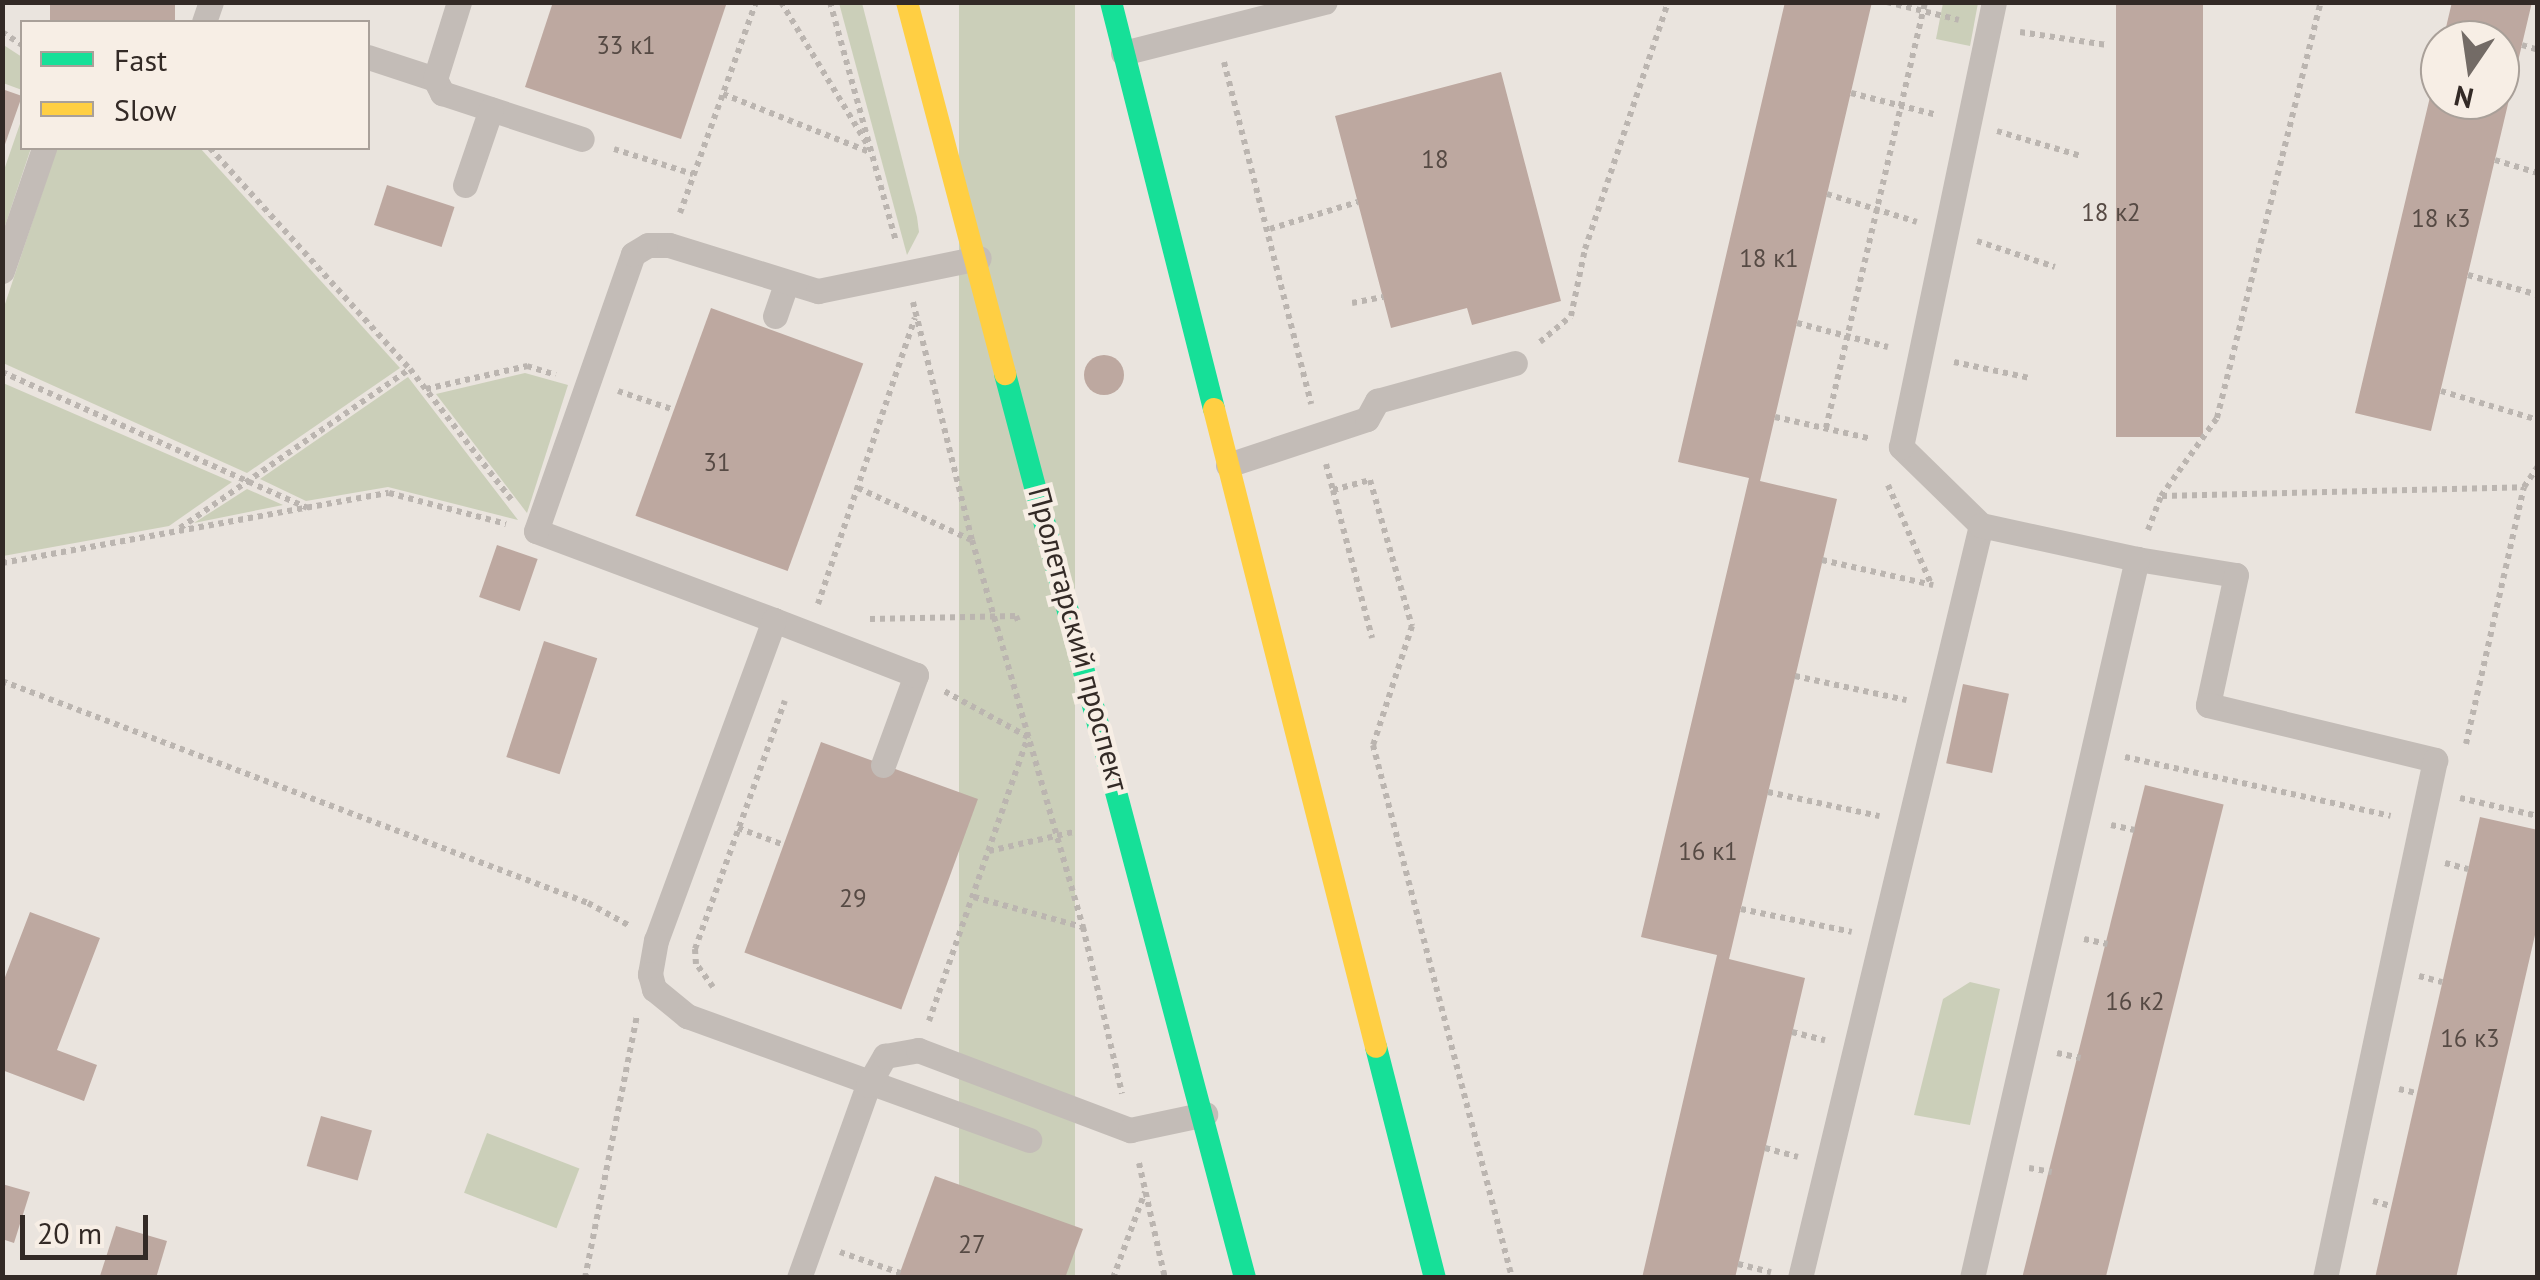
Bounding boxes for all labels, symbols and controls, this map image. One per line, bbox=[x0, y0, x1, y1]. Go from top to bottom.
legend bbox=[20, 20, 370, 150]
north arrow bbox=[2420, 20, 2520, 120]
house number: 33 к1 bbox=[596, 30, 656, 60]
text: Fast bbox=[114, 40, 167, 79]
text: N bbox=[2450, 78, 2477, 118]
text: Slow bbox=[114, 90, 177, 129]
house number: 18 bbox=[1421, 144, 1449, 174]
house number: 18 к2 bbox=[2081, 197, 2141, 227]
house number: 18 к3 bbox=[2411, 203, 2471, 233]
house number: 18 к1 bbox=[1739, 243, 1799, 273]
house number: 31 bbox=[703, 447, 731, 477]
street label: Пролетарский проспект bbox=[1021, 483, 1137, 795]
house number: 16 к1 bbox=[1678, 836, 1738, 866]
house number: 29 bbox=[839, 883, 867, 913]
house number: 16 к2 bbox=[2105, 986, 2165, 1016]
house number: 16 к3 bbox=[2440, 1023, 2500, 1053]
scale bar bbox=[25, 1195, 152, 1257]
text: 20 m bbox=[37, 1213, 102, 1252]
house number: 27 bbox=[958, 1229, 986, 1259]

